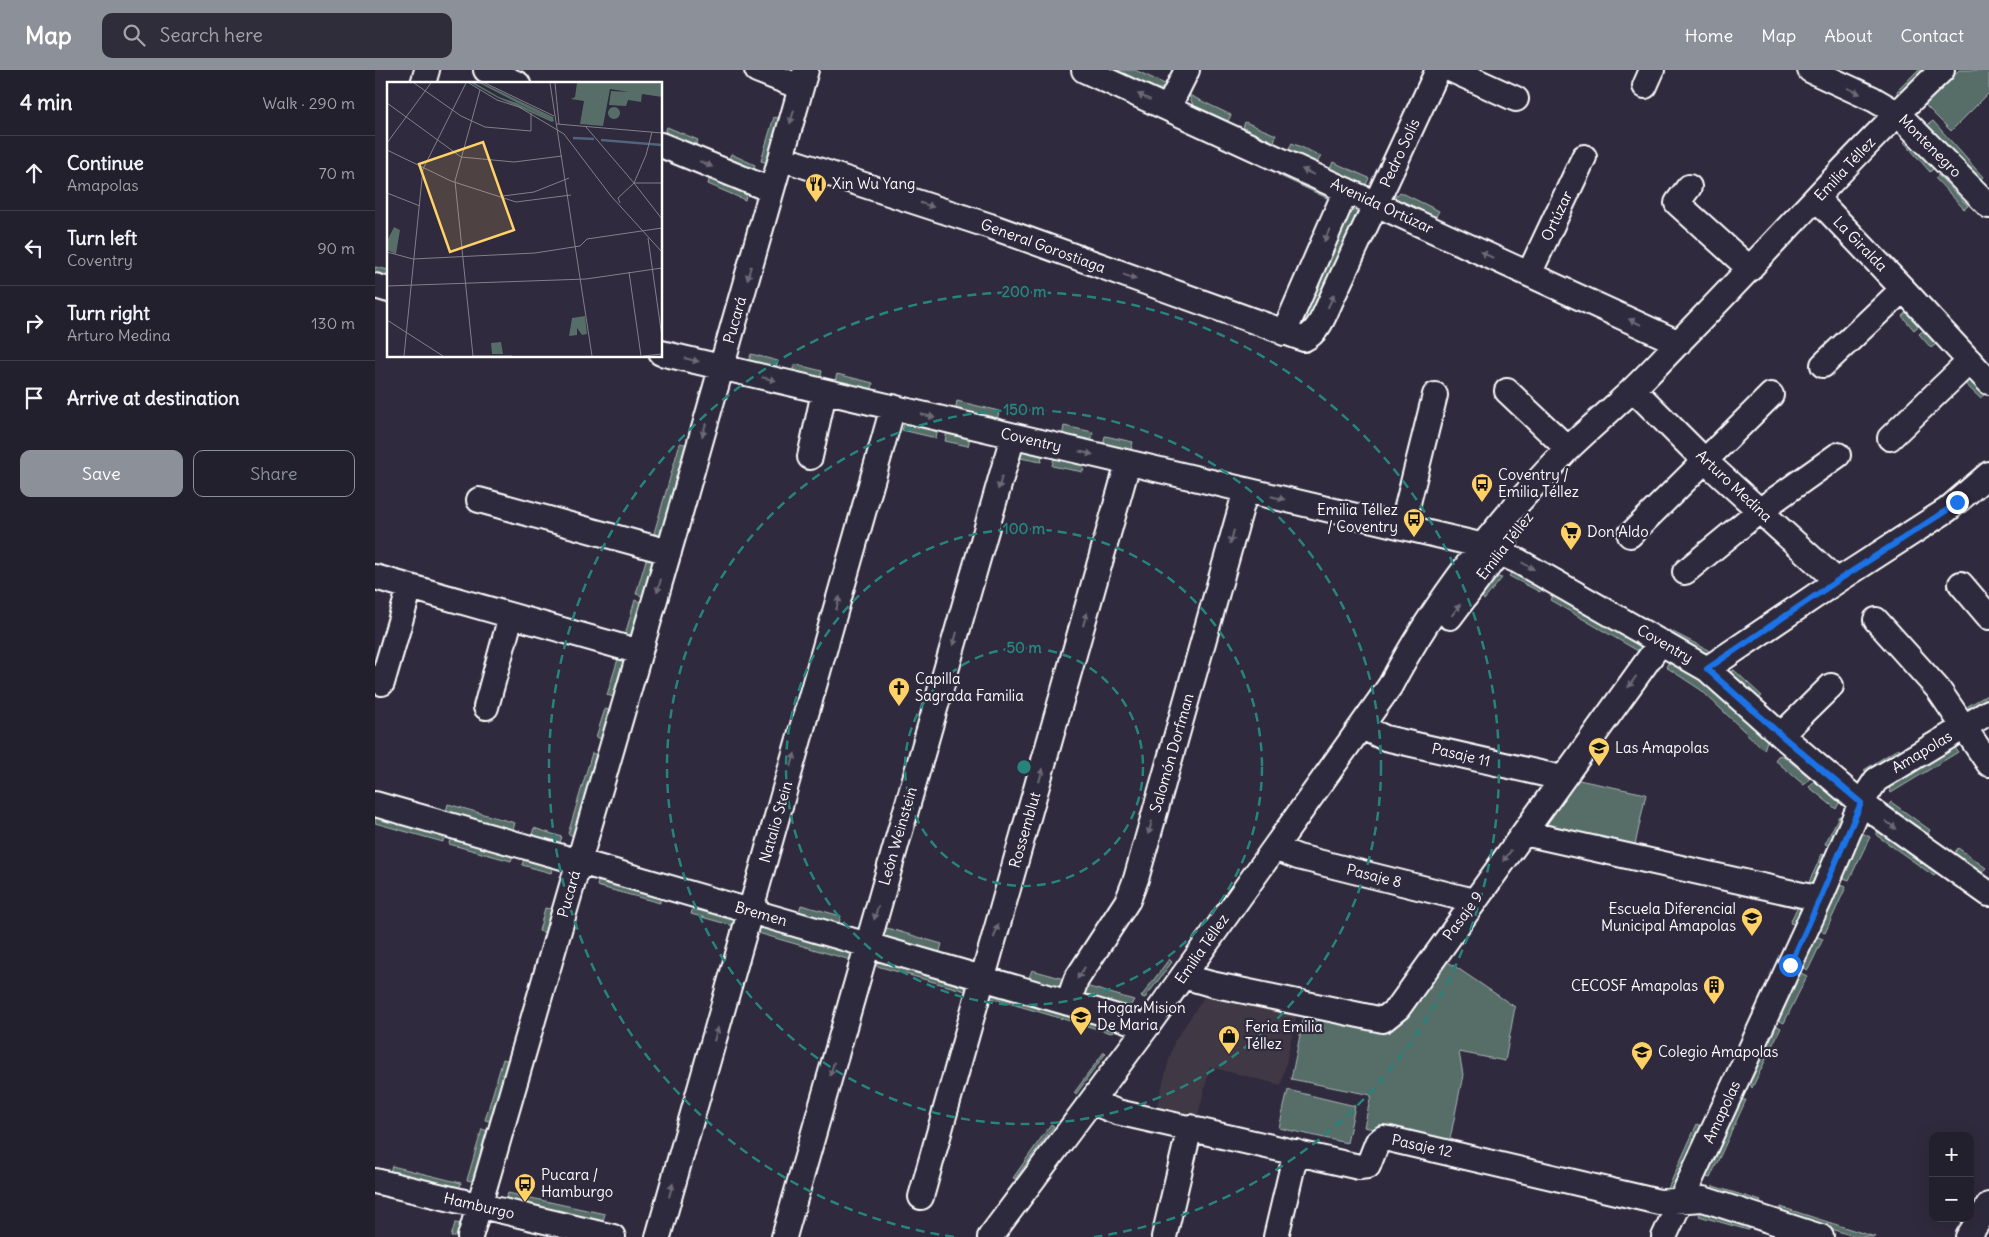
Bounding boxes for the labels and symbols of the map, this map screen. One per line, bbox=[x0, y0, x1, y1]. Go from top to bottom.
inset map bbox=[387, 82, 663, 358]
one-way arrow bbox=[1847, 87, 1861, 95]
one-way arrow bbox=[1137, 93, 1151, 101]
one-way arrow bbox=[788, 109, 796, 124]
street label: Montenegro bbox=[1895, 110, 1966, 181]
street label: Pedro Solís bbox=[1375, 115, 1424, 190]
street label: Emilia Téllez bbox=[1810, 133, 1879, 205]
one-way arrow bbox=[699, 160, 713, 168]
one-way arrow bbox=[1301, 168, 1315, 176]
restaurant icon: Xin Wu Yang bbox=[804, 172, 828, 203]
street label: Avenida Ortúzar bbox=[1328, 173, 1437, 238]
place label: Xin Wu Yang bbox=[832, 174, 916, 193]
street label: Ortúzar bbox=[1537, 188, 1576, 244]
one-way arrow bbox=[920, 202, 935, 210]
street label: La Giralda bbox=[1829, 212, 1892, 276]
street label: General Gorostiaga bbox=[978, 214, 1109, 277]
one-way arrow bbox=[1323, 228, 1331, 242]
one-way arrow bbox=[1480, 250, 1494, 258]
one-way arrow bbox=[744, 266, 752, 281]
one-way arrow bbox=[1123, 273, 1138, 281]
text: 200 m bbox=[1002, 282, 1046, 301]
one-way arrow bbox=[1327, 293, 1335, 308]
street label: Pucará bbox=[719, 294, 750, 346]
one-way arrow bbox=[1628, 318, 1642, 326]
one-way arrow bbox=[684, 356, 699, 364]
one-way arrow bbox=[762, 375, 777, 383]
text: 150 m bbox=[1003, 400, 1045, 419]
one-way arrow bbox=[920, 412, 935, 420]
one-way arrow bbox=[700, 422, 708, 437]
street label: Coventry bbox=[999, 423, 1063, 456]
street label: Arturo Medina bbox=[1692, 446, 1777, 526]
one-way arrow bbox=[1078, 449, 1093, 457]
place label: Coventry / Emilia Téllez bbox=[1498, 465, 1579, 501]
bus stop icon: Coventry / Emilia Téllez bbox=[1470, 472, 1494, 503]
one-way arrow bbox=[995, 475, 1003, 490]
route end bbox=[1946, 491, 1969, 514]
one-way arrow bbox=[1271, 494, 1286, 502]
place label: Emilia Téllez / Coventry bbox=[1317, 500, 1398, 536]
bus stop icon: Emilia Téllez / Coventry bbox=[1402, 507, 1426, 538]
street label: Emilia Téllez bbox=[1472, 508, 1537, 583]
text: 100 m bbox=[1003, 519, 1045, 538]
supermarket icon: Don Aldo bbox=[1559, 520, 1583, 551]
place label: Don Aldo bbox=[1587, 522, 1649, 541]
one-way arrow bbox=[1228, 530, 1236, 545]
one-way arrow bbox=[1522, 562, 1535, 571]
one-way arrow bbox=[655, 578, 663, 593]
one-way arrow bbox=[834, 596, 842, 611]
one-way arrow bbox=[1451, 603, 1461, 617]
one-way arrow bbox=[1082, 611, 1090, 626]
street label: Coventry bbox=[1634, 620, 1697, 667]
one-way arrow bbox=[951, 631, 959, 646]
text: 50 m bbox=[1006, 638, 1042, 657]
place label: Capilla Sagrada Familia bbox=[915, 669, 1024, 705]
one-way arrow bbox=[1627, 675, 1637, 689]
church icon: Capilla Sagrada Familia bbox=[887, 676, 911, 707]
street label: Salomón Dorfman bbox=[1145, 691, 1198, 815]
street label: Amapolas bbox=[1888, 726, 1956, 777]
school or university icon: Las Amapolas bbox=[1587, 736, 1611, 767]
place label: Las Amapolas bbox=[1615, 738, 1709, 757]
street label: Pasaje 11 bbox=[1430, 739, 1492, 770]
one-way arrow bbox=[790, 752, 798, 767]
centre of rings bbox=[1015, 758, 1033, 776]
one-way arrow bbox=[1037, 767, 1045, 782]
street label: Natalio Stein bbox=[755, 778, 796, 865]
street label: León Weinstein bbox=[874, 784, 921, 887]
street label: Rossemblut bbox=[1005, 790, 1044, 870]
one-way arrow bbox=[1884, 820, 1898, 830]
one-way arrow bbox=[1145, 821, 1153, 836]
one-way arrow bbox=[1502, 849, 1512, 863]
street label: Pasaje 8 bbox=[1345, 859, 1404, 892]
street label: Pucará bbox=[553, 868, 584, 920]
street label: Pasaje 9 bbox=[1438, 887, 1487, 944]
street label: Bremen bbox=[733, 897, 790, 930]
place label: Escuela Diferencial Municipal Amapolas bbox=[1601, 899, 1736, 935]
one-way arrow bbox=[872, 905, 880, 920]
school or university icon: Escuela Diferencial Municipal Amapolas bbox=[1740, 906, 1764, 937]
street label: Emilia Téllez bbox=[1171, 910, 1233, 987]
one-way arrow bbox=[993, 924, 1001, 939]
route start bbox=[1779, 954, 1802, 977]
one-way arrow bbox=[1076, 967, 1086, 980]
building icon: CECOSF Amapolas bbox=[1702, 974, 1726, 1005]
place label: CECOSF Amapolas bbox=[1571, 976, 1698, 995]
place label: Hogar Mision De Maria bbox=[1097, 998, 1186, 1034]
school or university icon: Hogar Mision De Maria bbox=[1069, 1005, 1093, 1036]
place label: Feria Emilia Téllez bbox=[1245, 1017, 1323, 1053]
shop icon: Feria Emilia Téllez bbox=[1217, 1024, 1241, 1055]
one-way arrow bbox=[712, 1026, 720, 1041]
school or university icon: Colegio Amapolas bbox=[1630, 1040, 1654, 1071]
place label: Colegio Amapolas bbox=[1658, 1042, 1779, 1061]
one-way arrow bbox=[828, 1062, 836, 1077]
street label: Amapolas bbox=[1699, 1077, 1744, 1146]
street label: Pasaje 12 bbox=[1390, 1130, 1454, 1161]
place label: Pucara / Hamburgo bbox=[541, 1165, 613, 1201]
bus stop icon: Pucara / Hamburgo bbox=[513, 1172, 537, 1203]
one-way arrow bbox=[668, 1183, 676, 1198]
street label: Hamburgo bbox=[442, 1188, 516, 1223]

